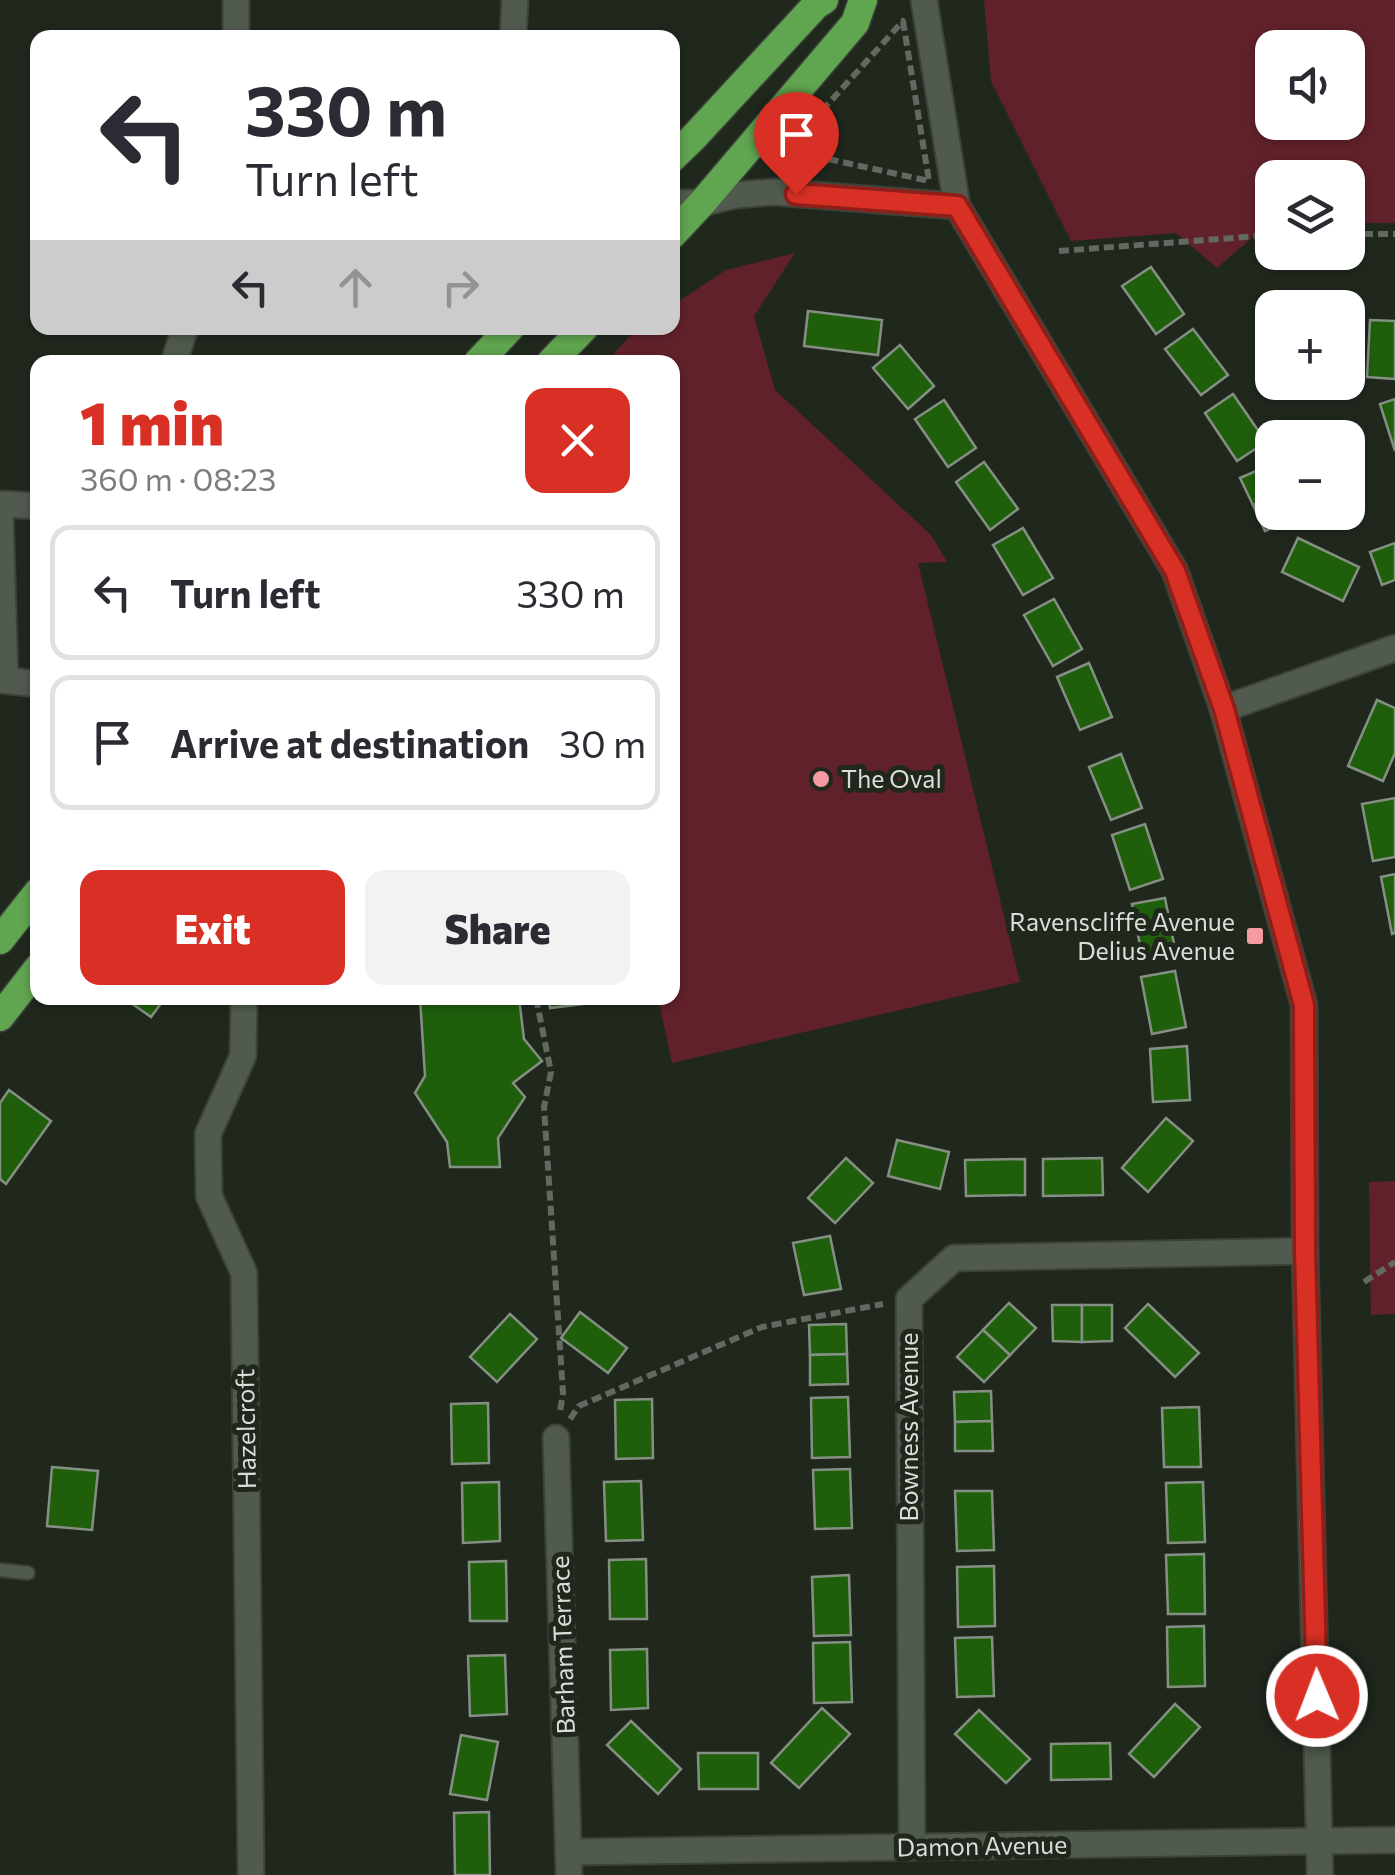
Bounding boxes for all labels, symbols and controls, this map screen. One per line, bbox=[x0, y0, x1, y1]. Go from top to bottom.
map controls bbox=[1255, 30, 1365, 530]
button: sound bbox=[1255, 30, 1365, 140]
text: 330 m bbox=[245, 65, 447, 150]
icon: left bbox=[80, 70, 210, 200]
pin bbox=[754, 92, 839, 195]
icon: arrive bbox=[769, 107, 824, 162]
text: Turn left bbox=[245, 150, 419, 205]
button: layers bbox=[1255, 160, 1365, 270]
icon: left bbox=[223, 260, 278, 315]
icon: ahead bbox=[328, 260, 383, 315]
icon: right bbox=[433, 260, 488, 315]
button: + bbox=[1255, 290, 1365, 400]
text: 1 min bbox=[80, 384, 224, 457]
button: close bbox=[525, 388, 630, 493]
button: − bbox=[1255, 420, 1365, 530]
text: 360 m · 08:23 bbox=[80, 458, 276, 498]
icon: left bbox=[85, 565, 140, 620]
text: Turn left bbox=[170, 569, 321, 616]
text: 330 m bbox=[517, 569, 625, 616]
icon: arrive bbox=[85, 715, 140, 770]
text: Arrive at destination bbox=[170, 719, 529, 766]
text: 30 m bbox=[559, 719, 646, 766]
place label: The Oval bbox=[841, 763, 942, 793]
marker: The Oval bbox=[810, 768, 832, 790]
button: Exit bbox=[80, 870, 345, 985]
button: Share bbox=[365, 870, 630, 985]
place label: Ravenscliffe Avenue Delius Avenue bbox=[1009, 906, 1235, 965]
marker: Ravenscliffe Avenue Delius Avenue bbox=[1244, 925, 1266, 947]
street label: Bowness Avenue bbox=[893, 1333, 923, 1522]
street label: Hazelcroft bbox=[229, 1368, 261, 1490]
street label: Barham Terrace bbox=[544, 1555, 580, 1735]
position arrow bbox=[1265, 1644, 1369, 1748]
street label: Damon Avenue bbox=[896, 1829, 1068, 1861]

